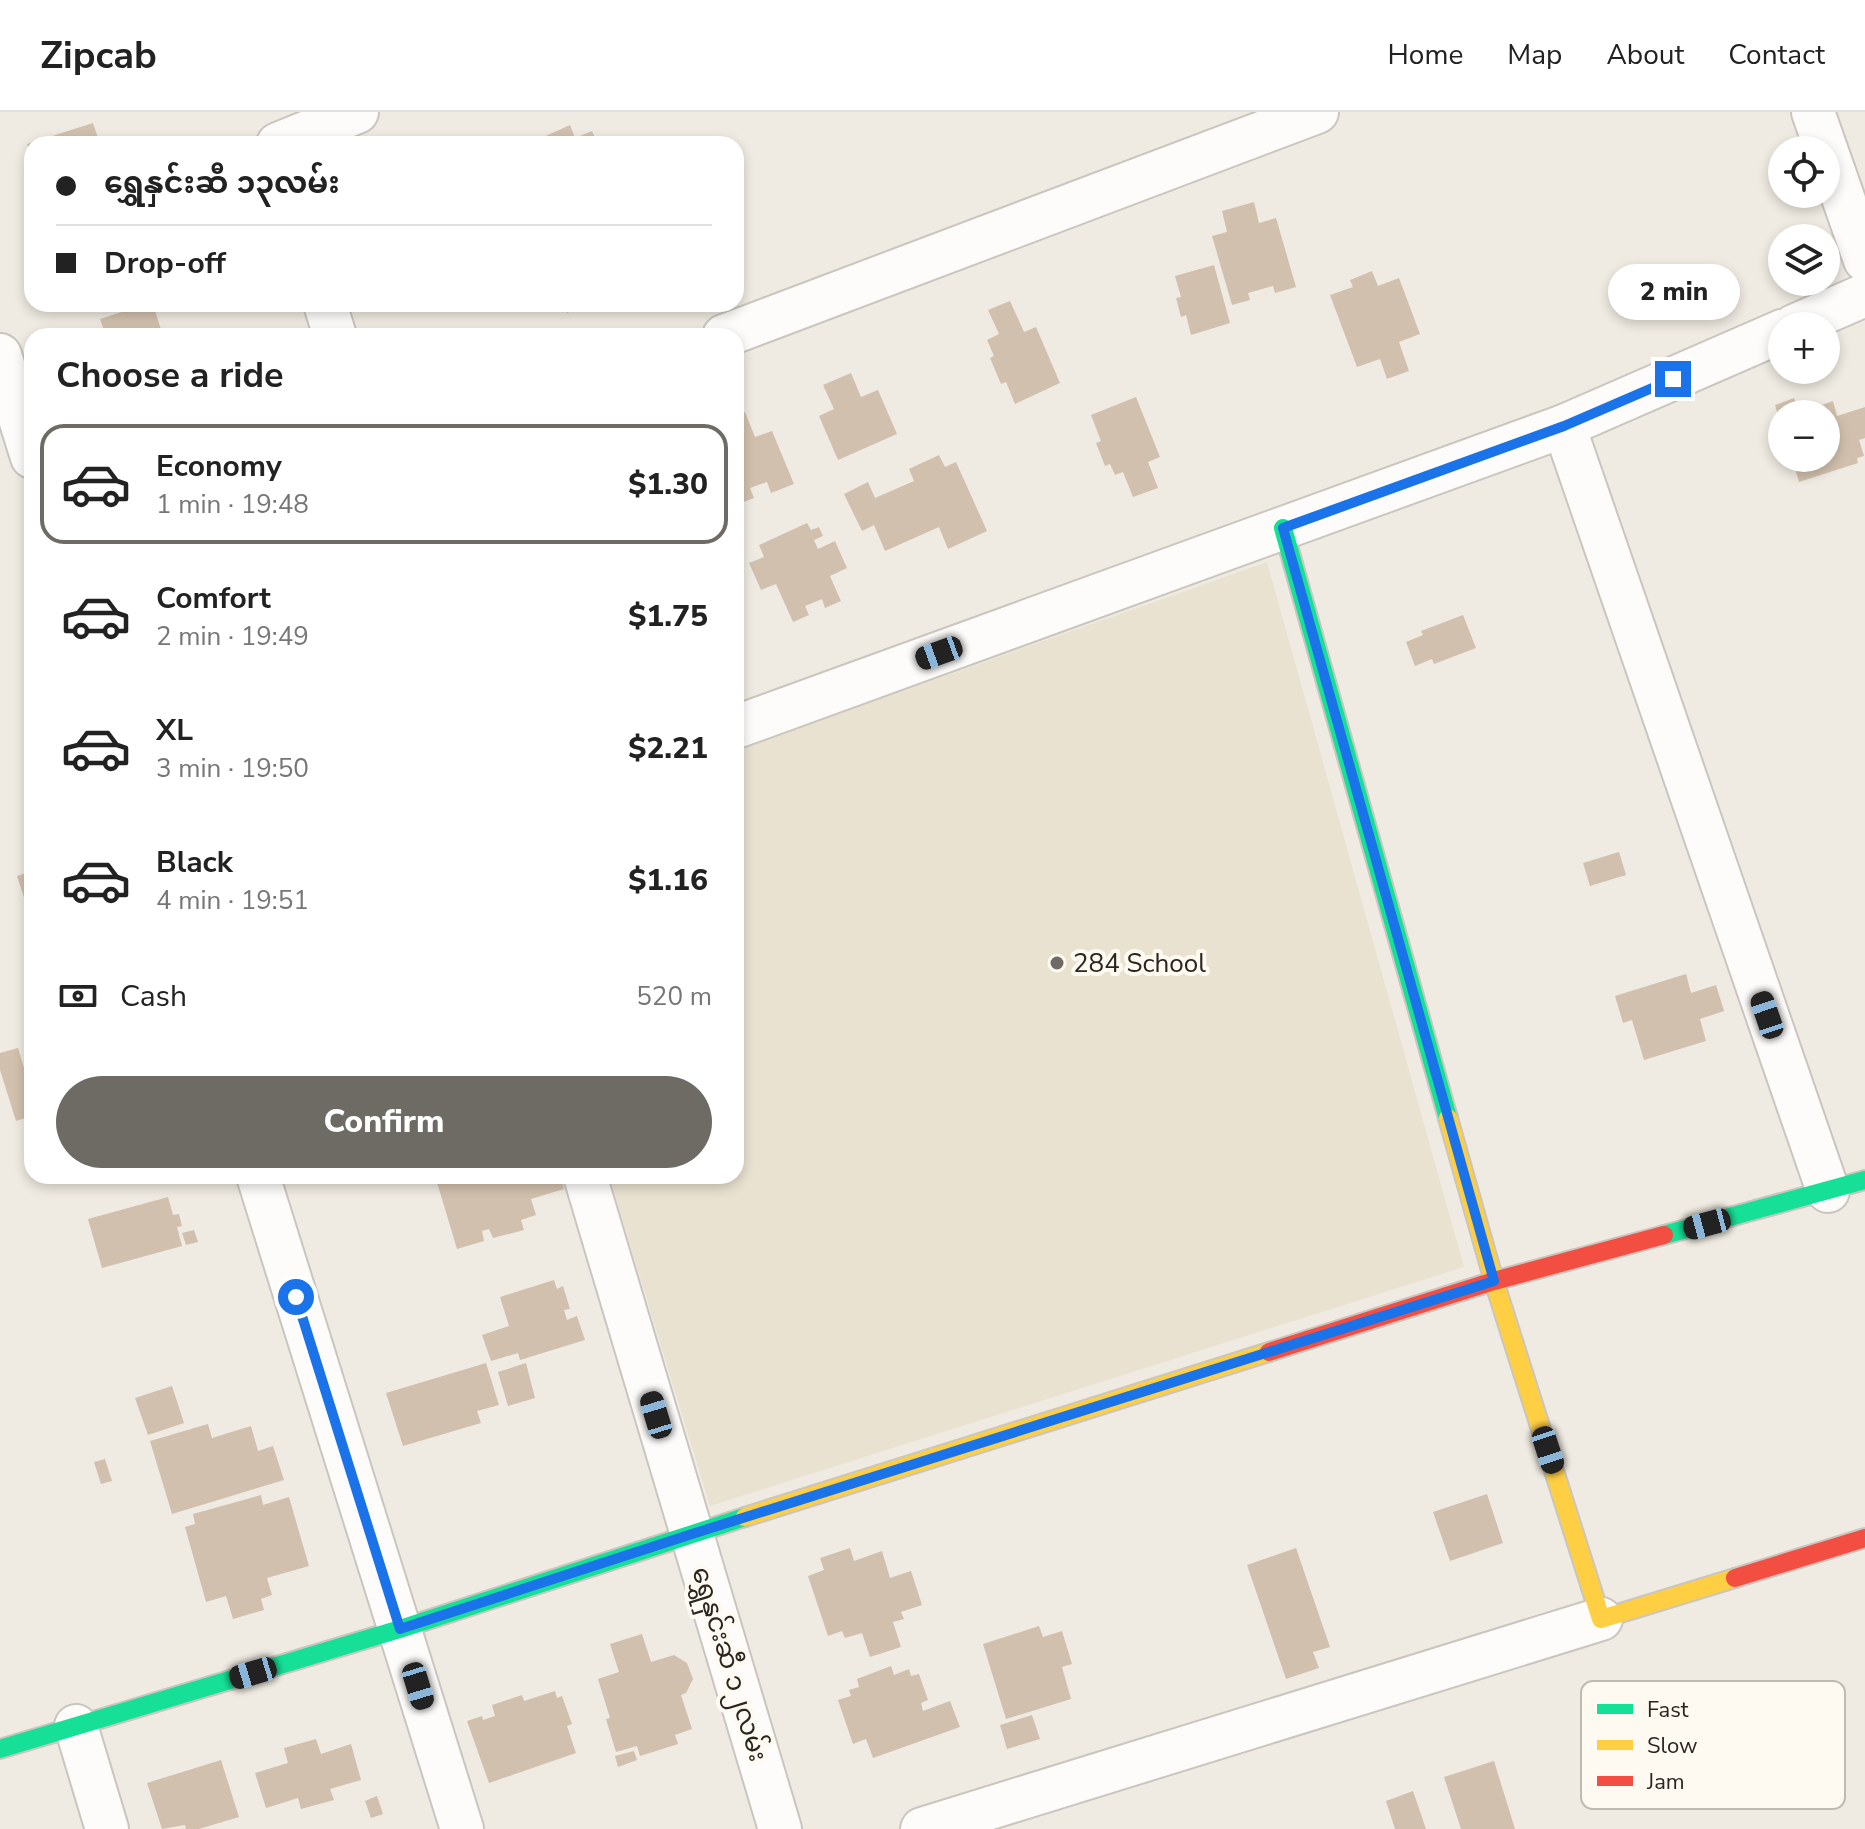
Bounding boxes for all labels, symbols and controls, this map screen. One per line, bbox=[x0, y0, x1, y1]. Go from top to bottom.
text: Zipcab bbox=[40, 30, 157, 81]
text: Home bbox=[1388, 36, 1463, 74]
text: Map bbox=[1507, 36, 1562, 74]
text: About bbox=[1606, 36, 1684, 74]
text: Contact bbox=[1728, 36, 1825, 74]
map controls bbox=[1768, 136, 1840, 472]
button: locate bbox=[1768, 136, 1840, 208]
text: ရွှေနှင်းဆီ ၁၃လမ်း bbox=[104, 163, 340, 204]
button: layers bbox=[1768, 224, 1840, 296]
text: Drop-off bbox=[104, 243, 226, 284]
callout: 2 min bbox=[1607, 263, 1739, 319]
text: 2 min bbox=[1640, 274, 1708, 309]
button: + bbox=[1768, 312, 1840, 384]
text: Choose a ride bbox=[56, 351, 284, 400]
route end bbox=[1655, 361, 1691, 397]
button: − bbox=[1768, 400, 1840, 472]
text: Economy bbox=[156, 446, 282, 487]
icon: car bbox=[60, 448, 132, 520]
text: $1.30 bbox=[628, 464, 708, 505]
text: 1 min · 19:48 bbox=[156, 487, 309, 522]
text: Comfort bbox=[156, 578, 271, 619]
icon: car bbox=[60, 580, 132, 652]
text: $1.75 bbox=[628, 596, 708, 637]
text: 2 min · 19:49 bbox=[156, 619, 309, 654]
car bbox=[912, 634, 966, 672]
text: XL bbox=[156, 710, 193, 751]
icon: car bbox=[60, 712, 132, 784]
text: $2.21 bbox=[628, 728, 708, 769]
text: 3 min · 19:50 bbox=[156, 751, 309, 786]
text: Black bbox=[156, 842, 233, 883]
icon: car bbox=[60, 844, 132, 916]
text: $1.16 bbox=[628, 860, 708, 901]
text: 4 min · 19:51 bbox=[156, 883, 309, 918]
place label: 284 School bbox=[1073, 946, 1206, 981]
marker: 284 School bbox=[1048, 954, 1066, 972]
icon: cash bbox=[56, 974, 100, 1018]
text: Cash bbox=[120, 976, 187, 1017]
text: 520 m bbox=[636, 979, 712, 1014]
car bbox=[1748, 988, 1786, 1042]
button: Confirm bbox=[56, 1076, 712, 1168]
car bbox=[1681, 1206, 1733, 1242]
route start bbox=[278, 1279, 314, 1315]
car bbox=[638, 1389, 674, 1441]
car bbox=[1529, 1423, 1567, 1477]
street label: ရွှေနှင်းဆီ ၁၂လမ်း bbox=[680, 1563, 776, 1767]
car bbox=[227, 1655, 279, 1691]
car bbox=[400, 1660, 436, 1712]
legend bbox=[1581, 1681, 1845, 1809]
text: Fast bbox=[1647, 1695, 1689, 1725]
text: Slow bbox=[1647, 1731, 1698, 1761]
text: Jam bbox=[1646, 1767, 1685, 1797]

